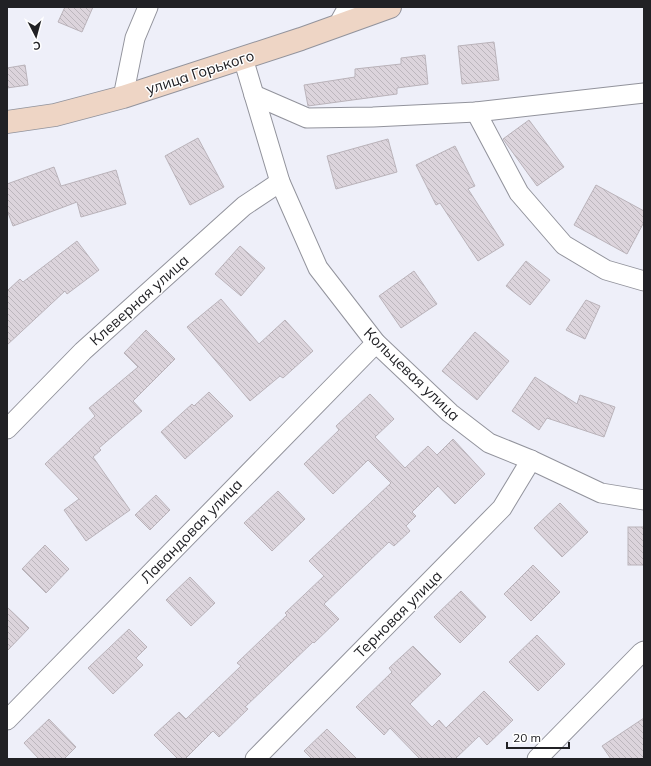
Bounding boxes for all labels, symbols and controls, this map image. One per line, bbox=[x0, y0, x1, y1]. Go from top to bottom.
north arrow bbox=[16, 16, 56, 56]
text: С bbox=[32, 39, 42, 53]
street label: улица Горького bbox=[144, 46, 256, 98]
street label: Клеверная улица bbox=[86, 251, 192, 349]
street label: Кольцевая улица bbox=[360, 323, 464, 425]
street label: Лавандовая улица bbox=[136, 475, 246, 587]
street label: Терновая улица bbox=[350, 566, 446, 662]
scale bar bbox=[507, 724, 569, 750]
text: 20 m bbox=[513, 730, 541, 745]

